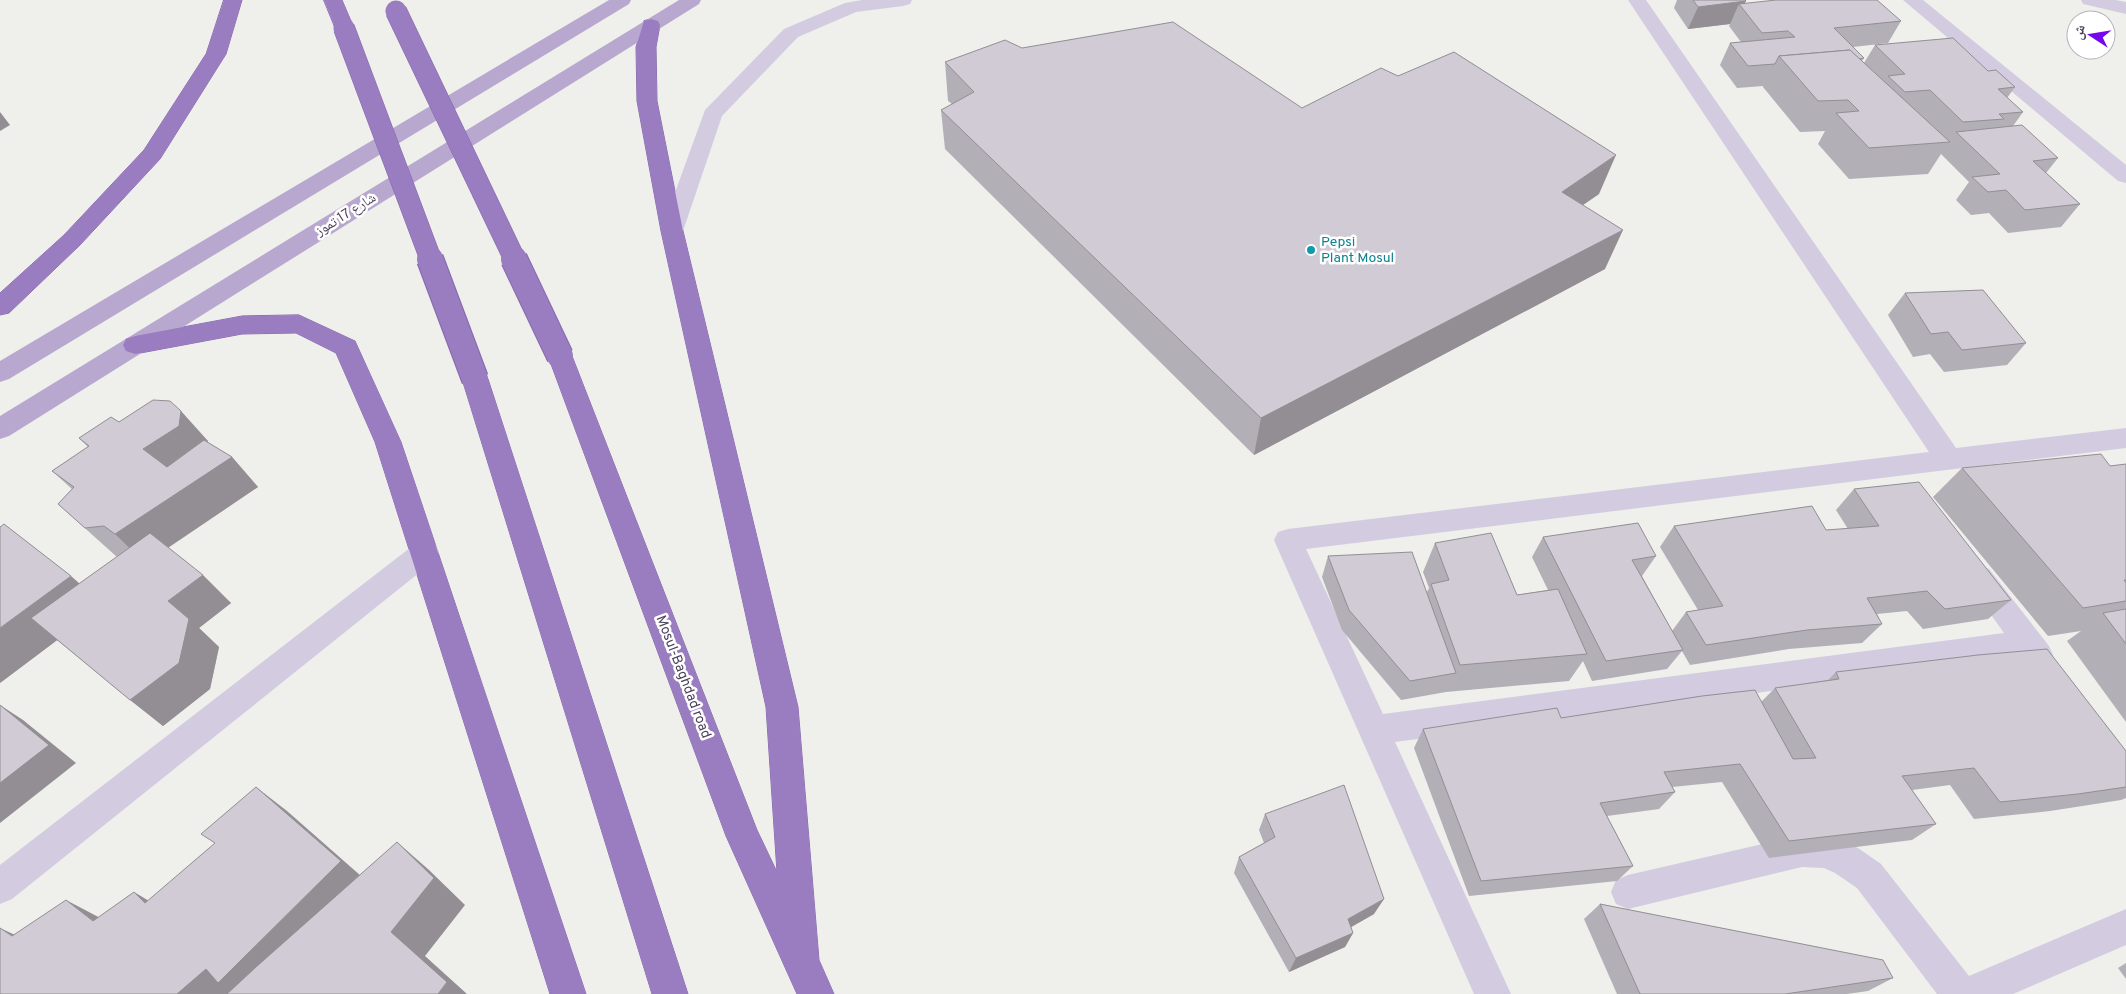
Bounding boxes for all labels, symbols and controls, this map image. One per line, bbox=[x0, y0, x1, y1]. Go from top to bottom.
north arrow bbox=[2066, 10, 2116, 60]
text: ش bbox=[2070, 23, 2090, 42]
street label: شارع 17 تموز bbox=[312, 190, 379, 241]
place label: Pepsi Plant Mosul bbox=[1321, 234, 1394, 267]
marker: Pepsi Plant Mosul bbox=[1305, 244, 1317, 256]
street label: Mosul-Baghdad road bbox=[652, 613, 714, 741]

